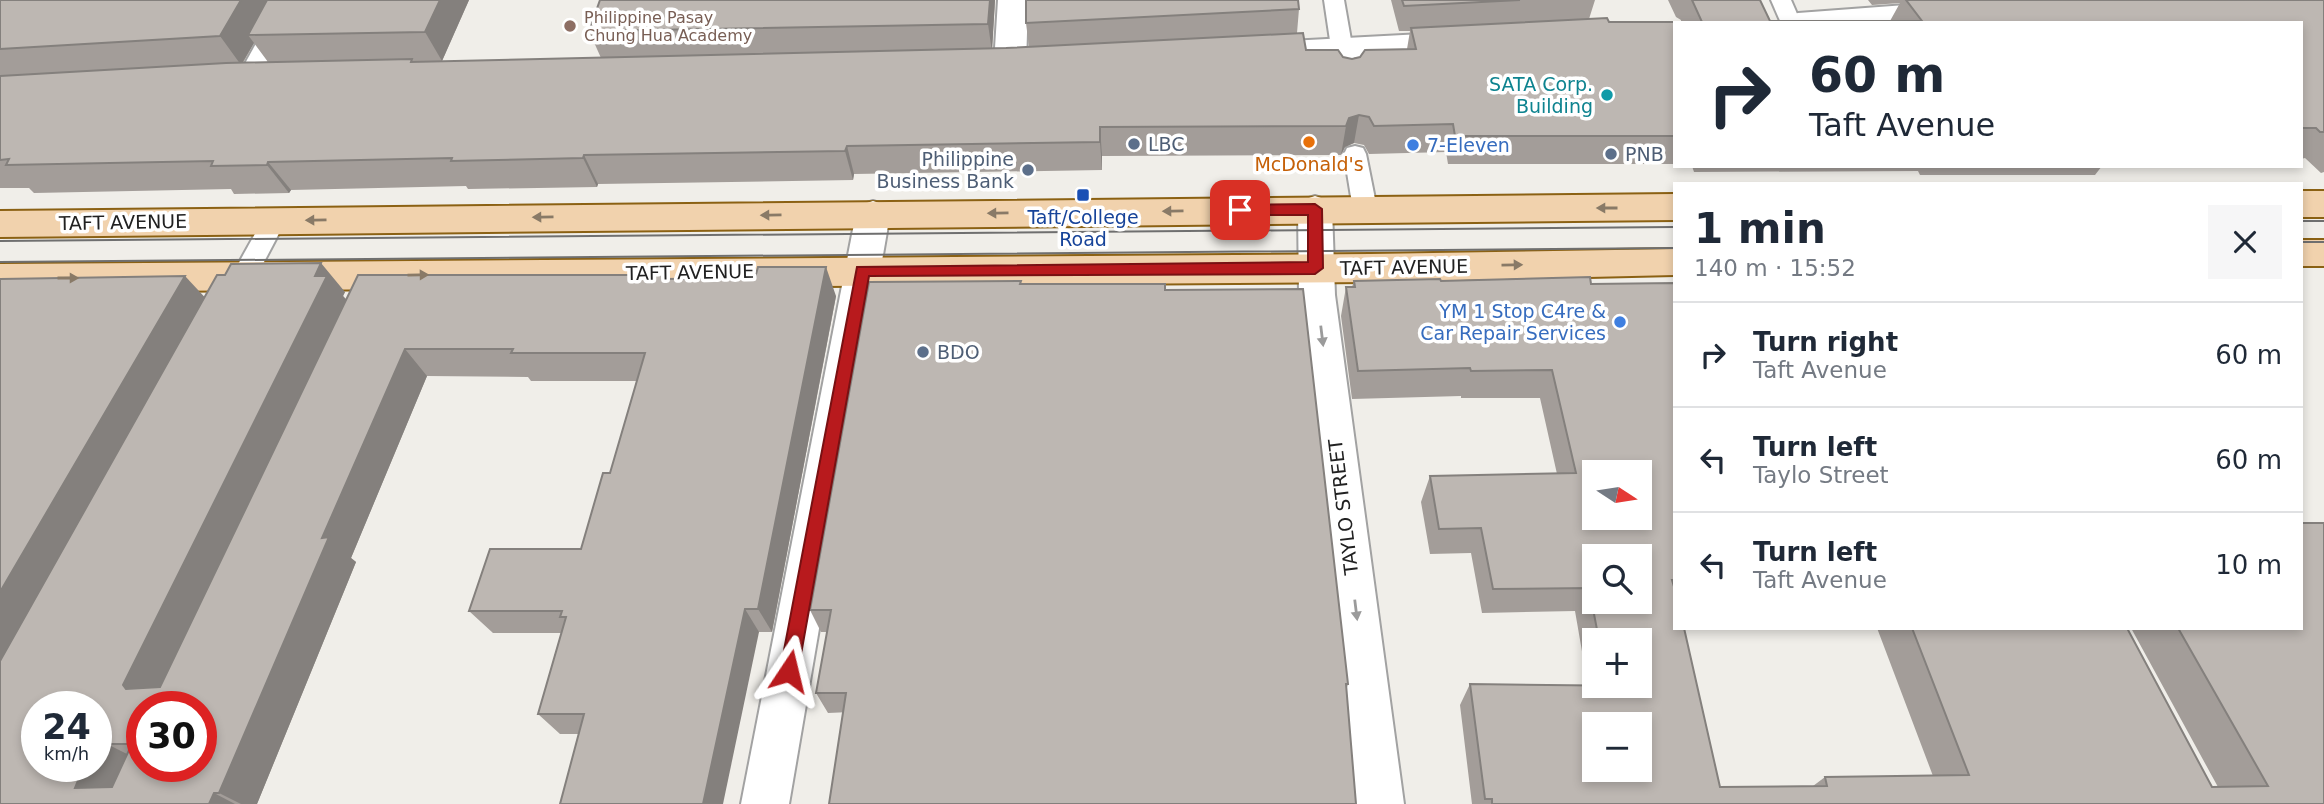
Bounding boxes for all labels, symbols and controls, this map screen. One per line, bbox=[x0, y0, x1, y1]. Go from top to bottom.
place label: Philippine Pasay Chung Hua Academy bbox=[584, 8, 752, 45]
marker: Philippine Pasay Chung Hua Academy bbox=[562, 18, 578, 34]
text: 60 m bbox=[1809, 47, 1945, 104]
icon: right bbox=[1694, 49, 1785, 140]
place label: SATA Corp. Building bbox=[1489, 73, 1593, 117]
marker: SATA Corp. Building bbox=[1599, 87, 1615, 103]
text: Taft Avenue bbox=[1809, 106, 1995, 144]
place label: LBC bbox=[1148, 133, 1185, 155]
marker: McDonald's bbox=[1301, 134, 1317, 150]
place label: 7-Eleven bbox=[1427, 134, 1510, 156]
marker: LBC bbox=[1126, 136, 1142, 152]
marker: 7-Eleven bbox=[1405, 137, 1421, 153]
place label: PNB bbox=[1625, 143, 1664, 165]
marker: PNB bbox=[1603, 146, 1619, 162]
place label: Philippine Business Bank bbox=[876, 148, 1014, 192]
place label: McDonald's bbox=[1254, 153, 1364, 175]
marker: Philippine Business Bank bbox=[1020, 162, 1036, 178]
pin bbox=[1210, 180, 1270, 240]
marker: Taft/College Road bbox=[1075, 187, 1091, 203]
icon: arrive bbox=[1221, 191, 1259, 229]
one-way arrow bbox=[1595, 202, 1617, 214]
text: 1 min bbox=[1694, 204, 1826, 253]
one-way arrow bbox=[1162, 205, 1184, 217]
button: close bbox=[2208, 205, 2282, 279]
place label: Taft/College Road bbox=[1026, 206, 1139, 250]
one-way arrow bbox=[987, 207, 1009, 219]
one-way arrow bbox=[760, 209, 782, 221]
street label: TAFT AVENUE bbox=[58, 210, 187, 234]
one-way arrow bbox=[532, 212, 554, 223]
one-way arrow bbox=[305, 214, 327, 226]
street label: TAFT AVENUE bbox=[1339, 255, 1468, 279]
text: 140 m · 15:52 bbox=[1694, 255, 1856, 281]
one-way arrow bbox=[1502, 259, 1524, 271]
street label: TAFT AVENUE bbox=[625, 260, 754, 284]
one-way arrow bbox=[407, 269, 429, 281]
one-way arrow bbox=[57, 272, 79, 284]
place label: YM 1 Stop C4re & Car Repair Services bbox=[1420, 300, 1606, 344]
marker: YM 1 Stop C4re & Car Repair Services bbox=[1612, 314, 1628, 330]
one-way arrow bbox=[1317, 325, 1328, 347]
text: Turn right bbox=[1753, 327, 1898, 357]
icon: right bbox=[1694, 336, 1732, 374]
text: 60 m bbox=[2215, 340, 2282, 370]
place label: BDO bbox=[937, 341, 980, 363]
marker: BDO bbox=[915, 344, 931, 360]
text: Taft Avenue bbox=[1753, 357, 1887, 383]
text: Turn left bbox=[1753, 432, 1877, 462]
street label: TAYLO STREET bbox=[1324, 437, 1362, 577]
icon: left bbox=[1694, 441, 1732, 479]
text: 60 m bbox=[2215, 445, 2282, 475]
north arrow bbox=[1582, 460, 1652, 530]
map controls bbox=[1582, 460, 1652, 782]
text: Taylo Street bbox=[1753, 462, 1889, 488]
text: Turn left bbox=[1753, 537, 1877, 567]
button: search bbox=[1582, 544, 1652, 614]
icon: left bbox=[1694, 546, 1732, 584]
text: 10 m bbox=[2215, 550, 2282, 580]
text: Taft Avenue bbox=[1753, 567, 1887, 593]
one-way arrow bbox=[1350, 599, 1361, 621]
button: + bbox=[1582, 628, 1652, 698]
position arrow bbox=[752, 634, 826, 708]
speed limit sign: 30 bbox=[126, 691, 217, 782]
text: 24 bbox=[42, 707, 91, 747]
button: − bbox=[1582, 712, 1652, 782]
text: km/h bbox=[44, 743, 89, 764]

